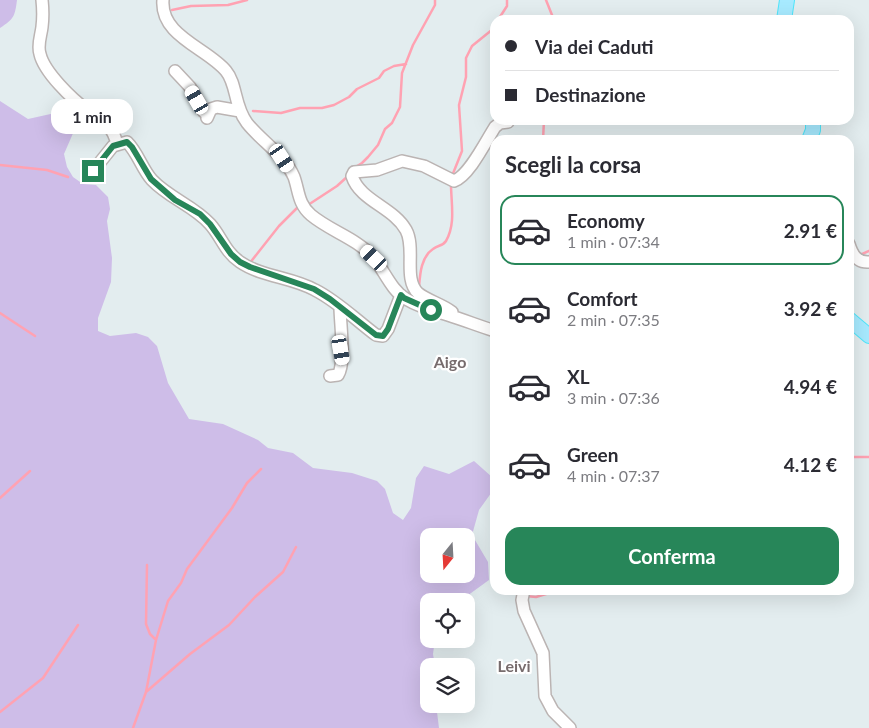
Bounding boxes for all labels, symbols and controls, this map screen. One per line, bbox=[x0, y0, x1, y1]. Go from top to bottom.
text: Via dei Caduti bbox=[535, 35, 654, 58]
car bbox=[183, 83, 210, 117]
text: Destinazione bbox=[535, 83, 646, 106]
callout: 1 min bbox=[52, 99, 134, 134]
text: 1 min bbox=[72, 107, 112, 126]
car bbox=[267, 141, 296, 175]
text: Scegli la corsa bbox=[505, 151, 641, 178]
route end bbox=[82, 160, 104, 182]
icon: car bbox=[507, 208, 552, 253]
text: Economy bbox=[567, 209, 645, 232]
text: 2.91 € bbox=[784, 219, 837, 242]
text: 1 min · 07:34 bbox=[567, 232, 660, 251]
car bbox=[357, 242, 390, 274]
icon: car bbox=[507, 286, 552, 331]
text: Comfort bbox=[567, 287, 638, 310]
text: 3.92 € bbox=[784, 297, 837, 320]
route start bbox=[420, 299, 442, 321]
text: 2 min · 07:35 bbox=[567, 310, 660, 329]
car bbox=[331, 334, 350, 366]
district label: Aigo bbox=[433, 352, 466, 371]
icon: car bbox=[507, 364, 552, 409]
text: XL bbox=[567, 365, 590, 388]
text: 4.94 € bbox=[784, 375, 837, 398]
text: 3 min · 07:36 bbox=[567, 388, 660, 407]
icon: car bbox=[507, 442, 552, 487]
text: Green bbox=[567, 443, 618, 466]
text: 4.12 € bbox=[784, 453, 837, 476]
text: 4 min · 07:37 bbox=[567, 466, 660, 485]
button: Conferma bbox=[505, 527, 839, 585]
north arrow bbox=[420, 528, 475, 582]
map controls bbox=[420, 528, 475, 713]
button: locate bbox=[420, 593, 475, 648]
district label: Leivi bbox=[497, 656, 531, 675]
button: layers bbox=[420, 658, 475, 713]

